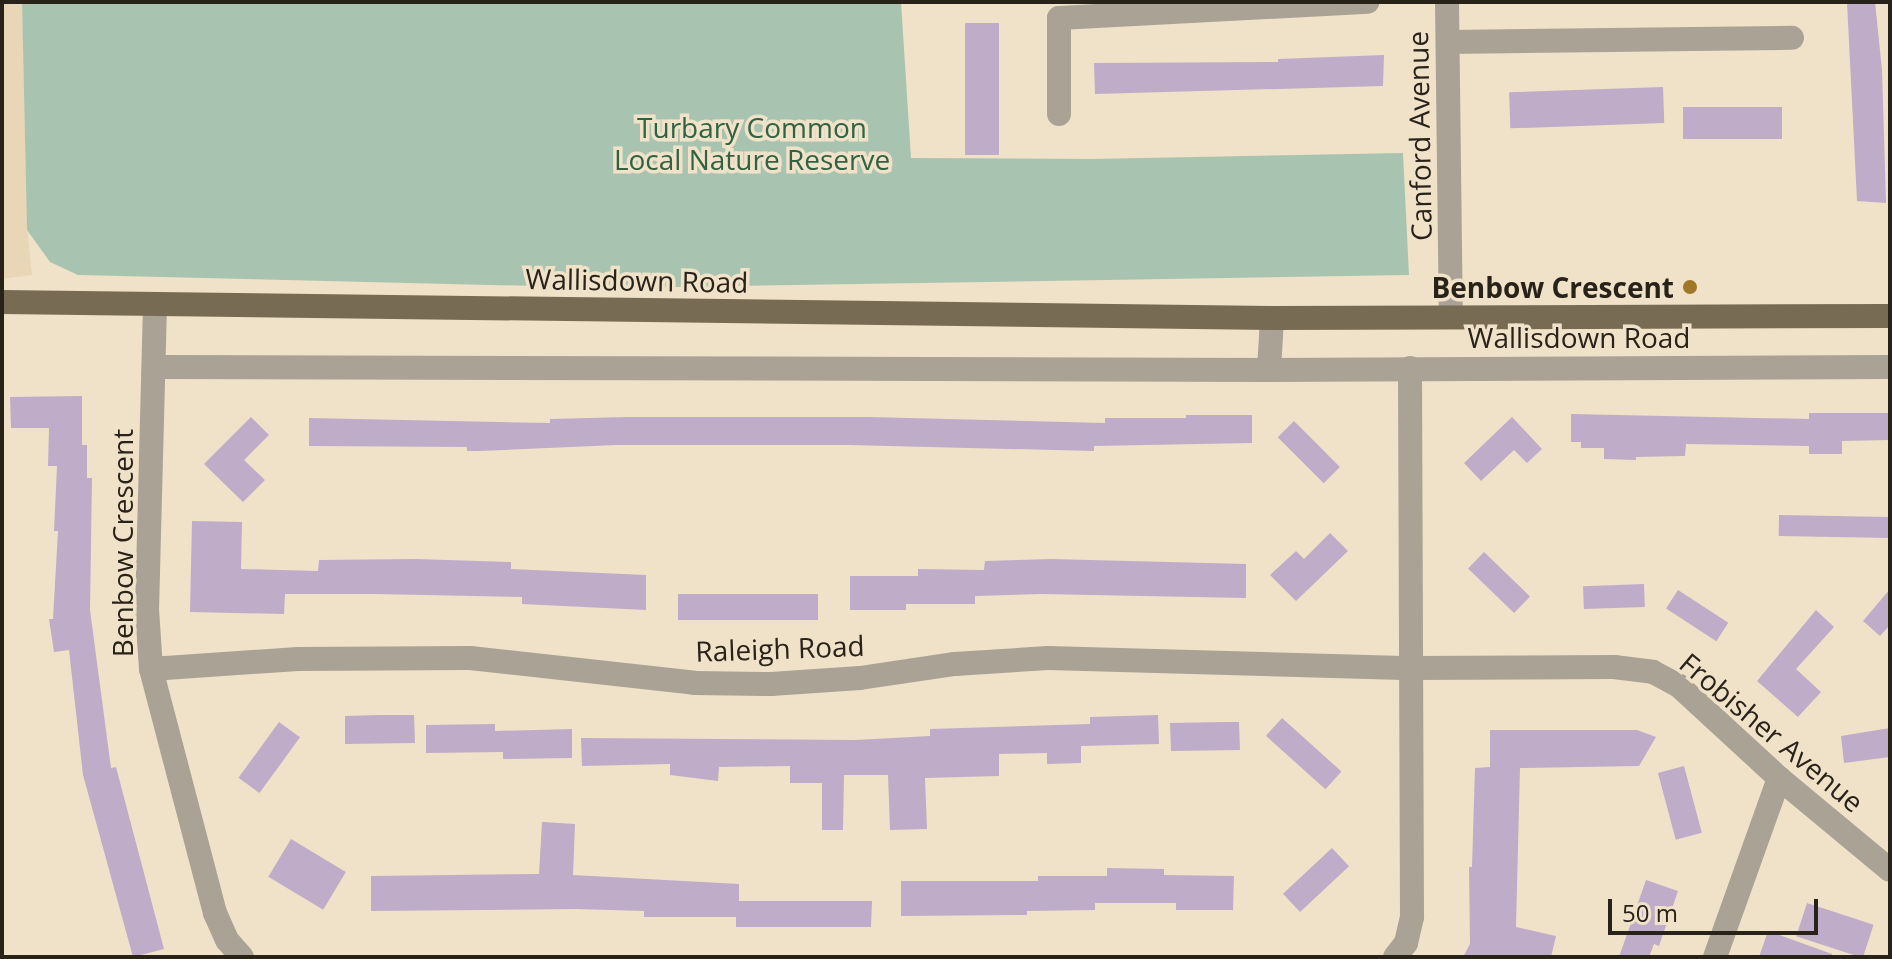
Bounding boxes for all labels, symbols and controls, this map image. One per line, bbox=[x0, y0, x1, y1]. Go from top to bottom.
street label: Canford Avenue bbox=[1400, 31, 1438, 241]
park label: Turbary Common Local Nature Reserve bbox=[614, 110, 890, 176]
street label: Wallisdown Road bbox=[525, 261, 749, 299]
place label: Benbow Crescent bbox=[1431, 270, 1674, 304]
marker: Benbow Crescent bbox=[1681, 278, 1699, 296]
street label: Wallisdown Road bbox=[1468, 320, 1690, 354]
street label: Benbow Crescent bbox=[105, 429, 139, 657]
street label: Raleigh Road bbox=[695, 628, 865, 668]
street label: Frobisher Avenue bbox=[1673, 645, 1871, 819]
scale bar bbox=[1612, 883, 1822, 933]
text: 50 m bbox=[1622, 896, 1678, 929]

